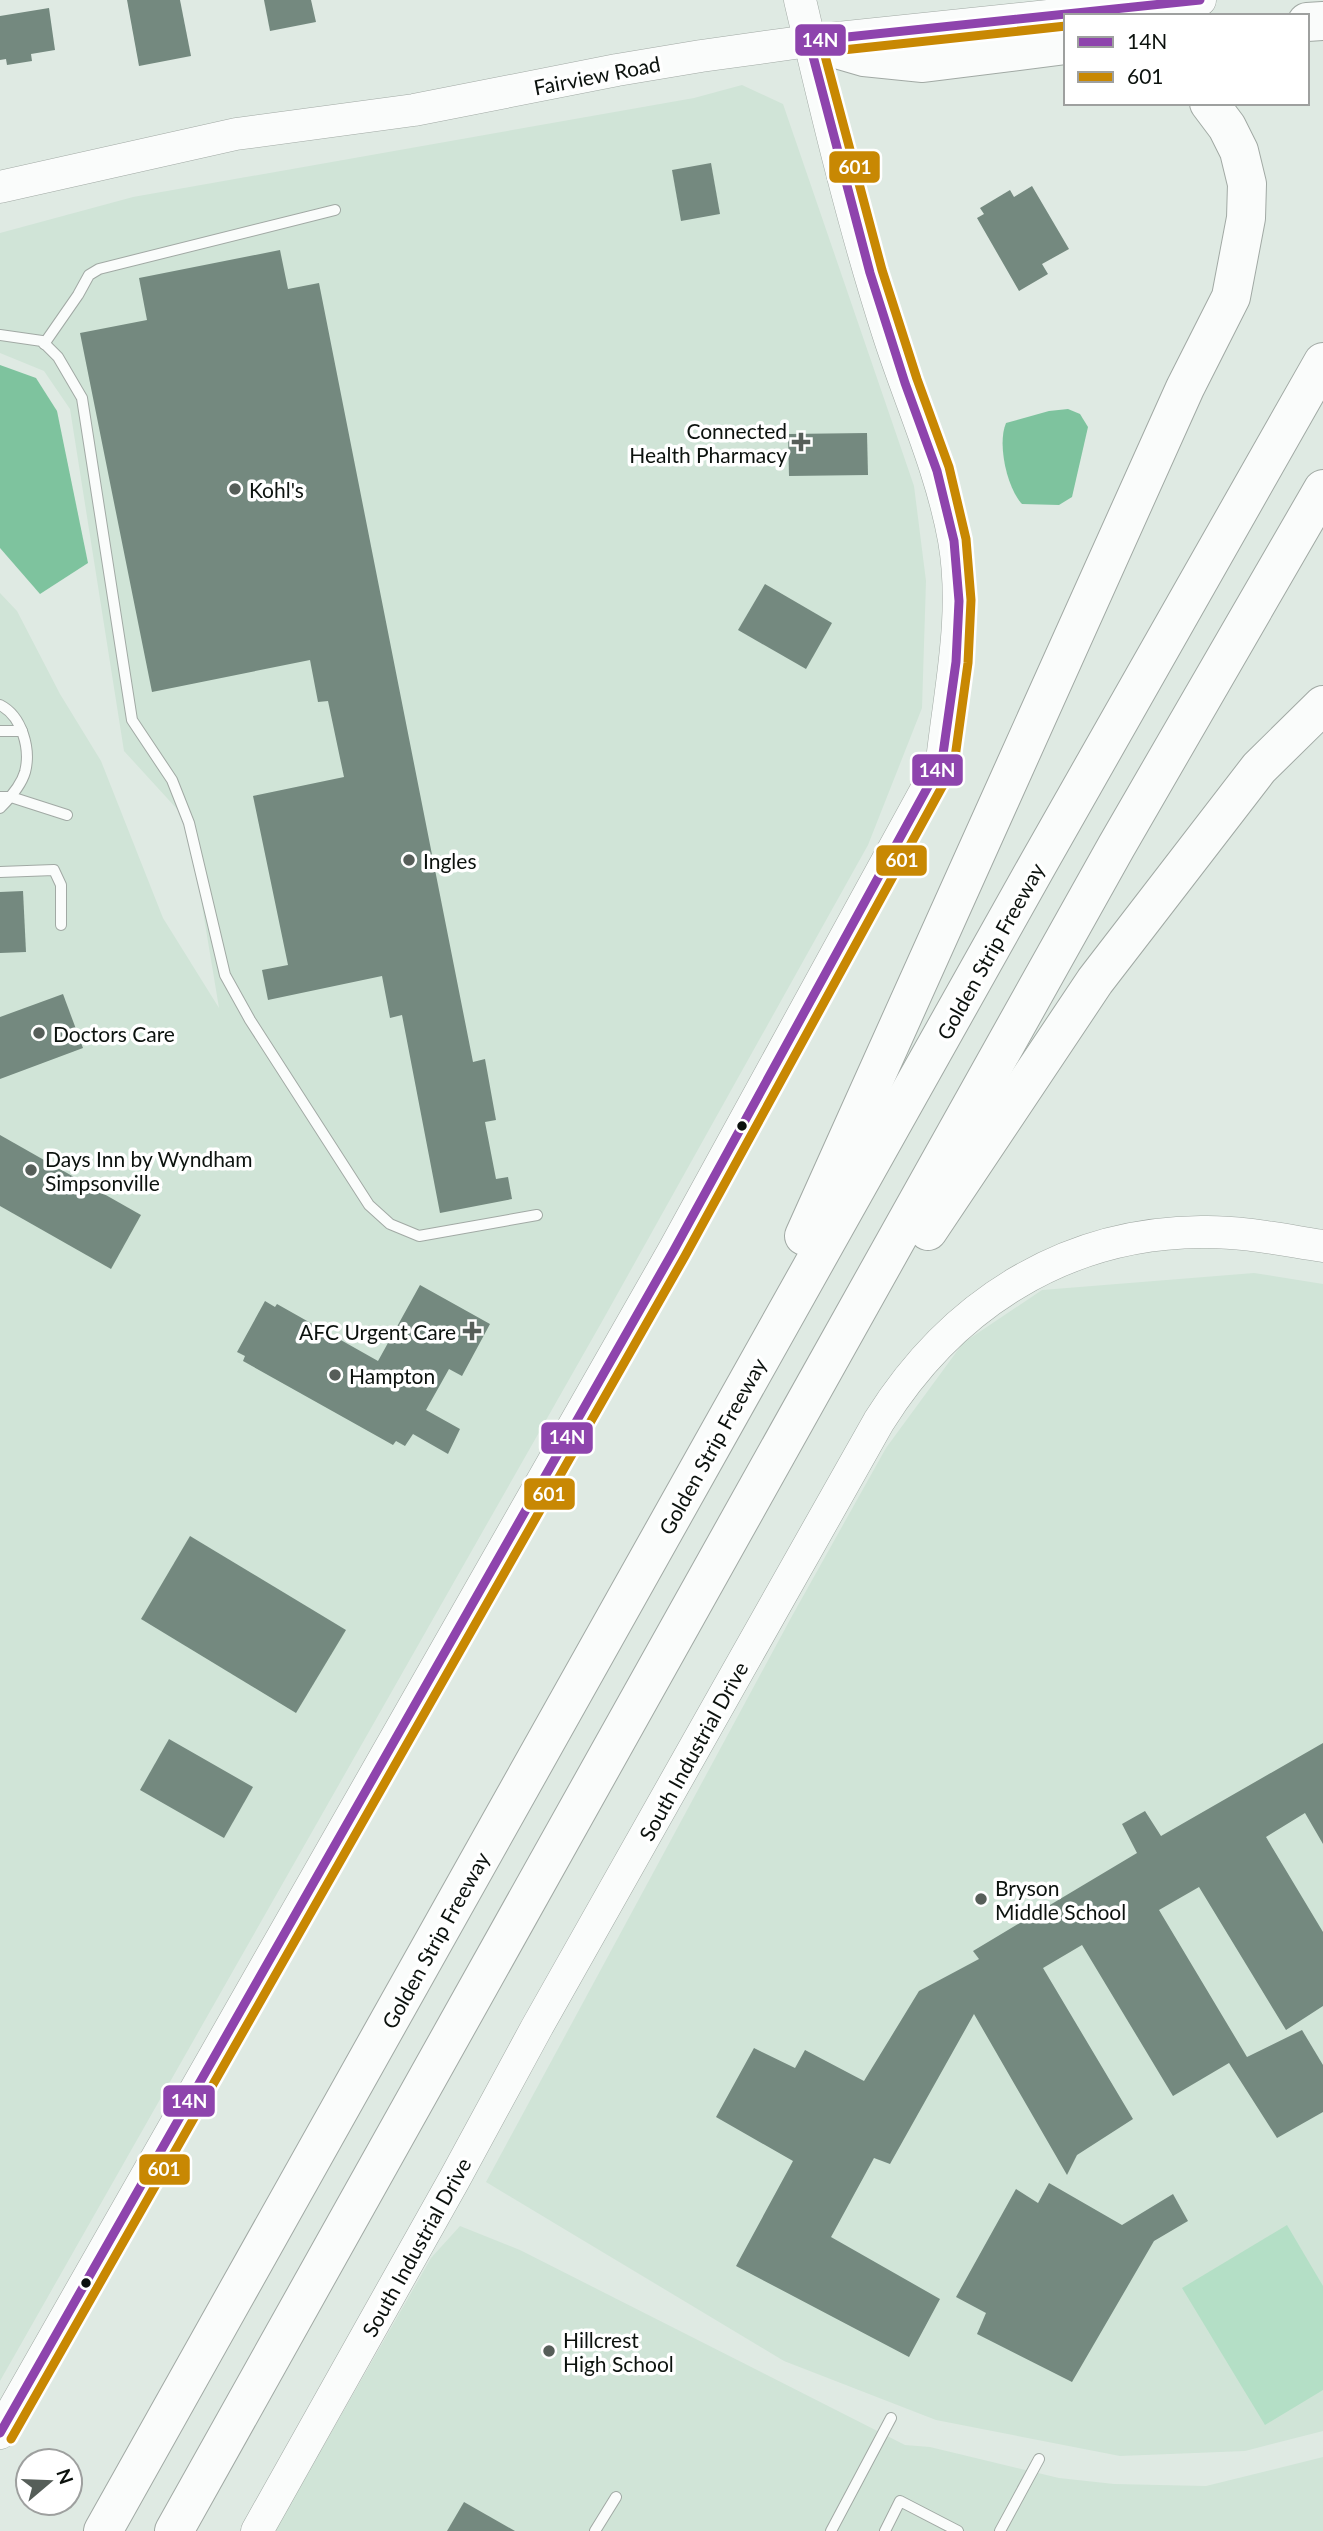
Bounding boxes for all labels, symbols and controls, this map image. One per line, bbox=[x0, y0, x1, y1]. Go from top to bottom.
legend bbox=[1064, 14, 1309, 105]
line badge: 14N bbox=[794, 23, 847, 57]
text: 14N bbox=[802, 28, 838, 51]
text: 14N bbox=[1127, 28, 1167, 53]
street label: Fairview Road bbox=[532, 50, 662, 100]
text: 601 bbox=[1127, 63, 1164, 88]
line badge: 601 bbox=[828, 150, 881, 184]
text: 601 bbox=[838, 155, 872, 178]
place label: Connected Health Pharmacy bbox=[629, 418, 787, 467]
marker: Connected Health Pharmacy bbox=[793, 434, 809, 450]
place label: Kohl's bbox=[249, 477, 304, 502]
marker: Kohl's bbox=[227, 481, 243, 497]
line badge: 14N bbox=[911, 753, 964, 787]
text: 14N bbox=[919, 758, 955, 781]
line badge: 601 bbox=[875, 844, 928, 877]
place label: Ingles bbox=[423, 848, 477, 873]
text: 601 bbox=[885, 848, 919, 871]
marker: Ingles bbox=[401, 852, 417, 868]
street label: Golden Strip Freeway bbox=[931, 858, 1049, 1044]
place label: Doctors Care bbox=[53, 1021, 175, 1046]
marker: Doctors Care bbox=[31, 1025, 47, 1041]
unlabelled marker bbox=[735, 1119, 749, 1133]
place label: Days Inn by Wyndham Simpsonville bbox=[45, 1146, 253, 1195]
marker: Days Inn by Wyndham Simpsonville bbox=[23, 1162, 39, 1178]
place label: AFC Urgent Care bbox=[299, 1319, 456, 1344]
marker: AFC Urgent Care bbox=[462, 1321, 482, 1341]
street label: Golden Strip Freeway bbox=[653, 1353, 771, 1539]
place label: Hampton bbox=[349, 1363, 435, 1388]
marker: Hampton bbox=[327, 1367, 343, 1383]
line badge: 14N bbox=[540, 1421, 594, 1455]
text: 14N bbox=[549, 1425, 585, 1448]
line badge: 601 bbox=[523, 1477, 576, 1511]
text: 601 bbox=[532, 1482, 566, 1505]
street label: South Industrial Drive bbox=[633, 1657, 753, 1845]
street label: Golden Strip Freeway bbox=[376, 1847, 494, 2033]
place label: Bryson Middle School bbox=[995, 1875, 1126, 1924]
marker: Bryson Middle School bbox=[973, 1891, 989, 1907]
line badge: 14N bbox=[162, 2084, 216, 2118]
text: 14N bbox=[171, 2089, 207, 2112]
line badge: 601 bbox=[138, 2153, 191, 2186]
street label: South Industrial Drive bbox=[356, 2153, 476, 2341]
text: 601 bbox=[147, 2157, 181, 2180]
unlabelled marker bbox=[79, 2276, 93, 2290]
place label: Hillcrest High School bbox=[563, 2327, 674, 2376]
marker: Hillcrest High School bbox=[541, 2343, 557, 2359]
north arrow bbox=[14, 2447, 84, 2517]
text: N bbox=[52, 2466, 79, 2487]

